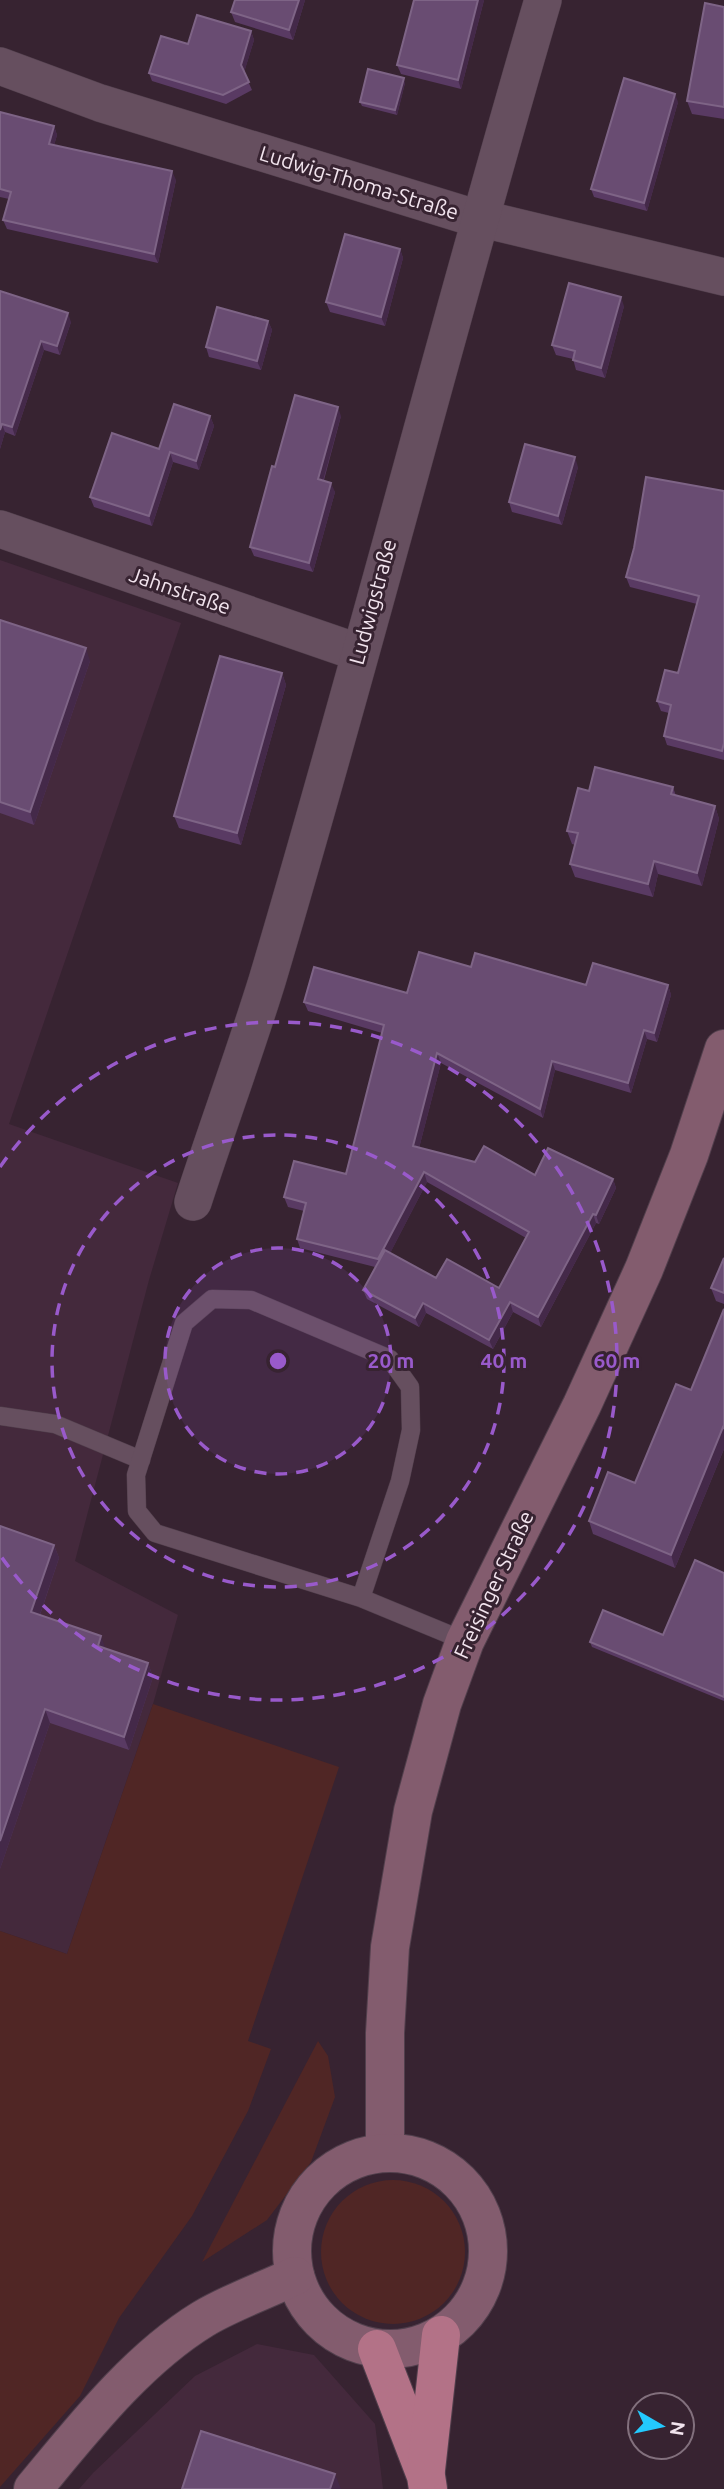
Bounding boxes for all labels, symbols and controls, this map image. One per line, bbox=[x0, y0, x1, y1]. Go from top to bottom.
street label: Ludwig-Thoma-Straße bbox=[257, 140, 462, 224]
street label: Ludwigstraße bbox=[344, 536, 400, 667]
street label: Jahnstraße bbox=[127, 562, 234, 619]
text: 20 m bbox=[368, 1348, 414, 1372]
text: 40 m bbox=[481, 1348, 527, 1372]
text: 60 m bbox=[594, 1348, 640, 1372]
centre of rings bbox=[266, 1349, 290, 1373]
street label: Freisinger Straße bbox=[448, 1507, 538, 1662]
north arrow bbox=[626, 2391, 696, 2461]
text: N bbox=[666, 2420, 690, 2437]

